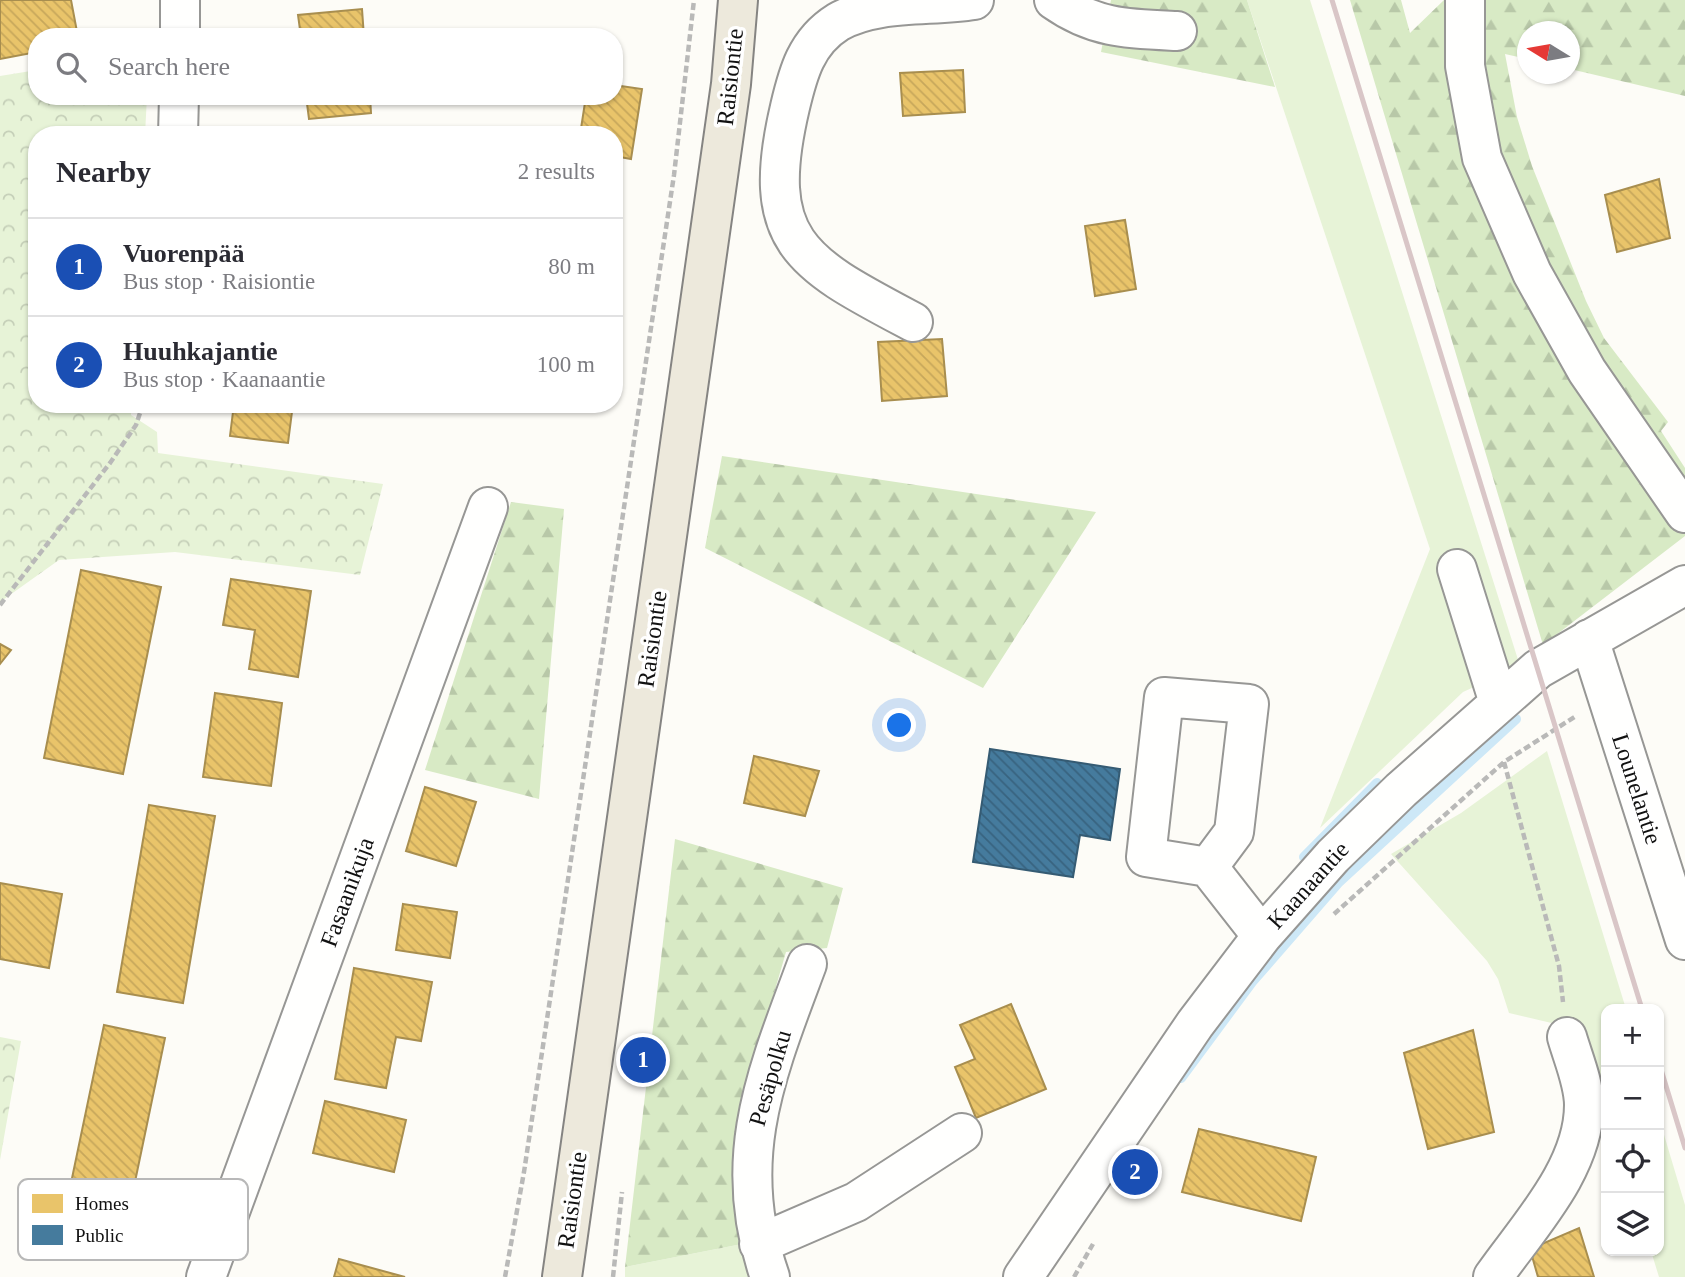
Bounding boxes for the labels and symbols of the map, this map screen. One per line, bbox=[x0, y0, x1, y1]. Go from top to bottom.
north arrow bbox=[1517, 21, 1580, 84]
street label: Raisiontie bbox=[712, 27, 748, 127]
street label: Raisiontie bbox=[632, 589, 672, 689]
your location bbox=[882, 708, 916, 742]
street label: Lounelantie bbox=[1607, 730, 1667, 848]
street label: Fasaanikuja bbox=[315, 833, 379, 950]
street label: Kaanaantie bbox=[1262, 836, 1354, 934]
street label: Pesäpolku bbox=[744, 1027, 796, 1129]
pin: 1 bbox=[620, 1034, 666, 1086]
pin: 2 bbox=[1112, 1146, 1158, 1198]
street label: Raisiontie bbox=[552, 1150, 592, 1250]
legend bbox=[18, 1179, 248, 1260]
text: Homes bbox=[75, 1193, 129, 1214]
text: Public bbox=[75, 1225, 124, 1246]

